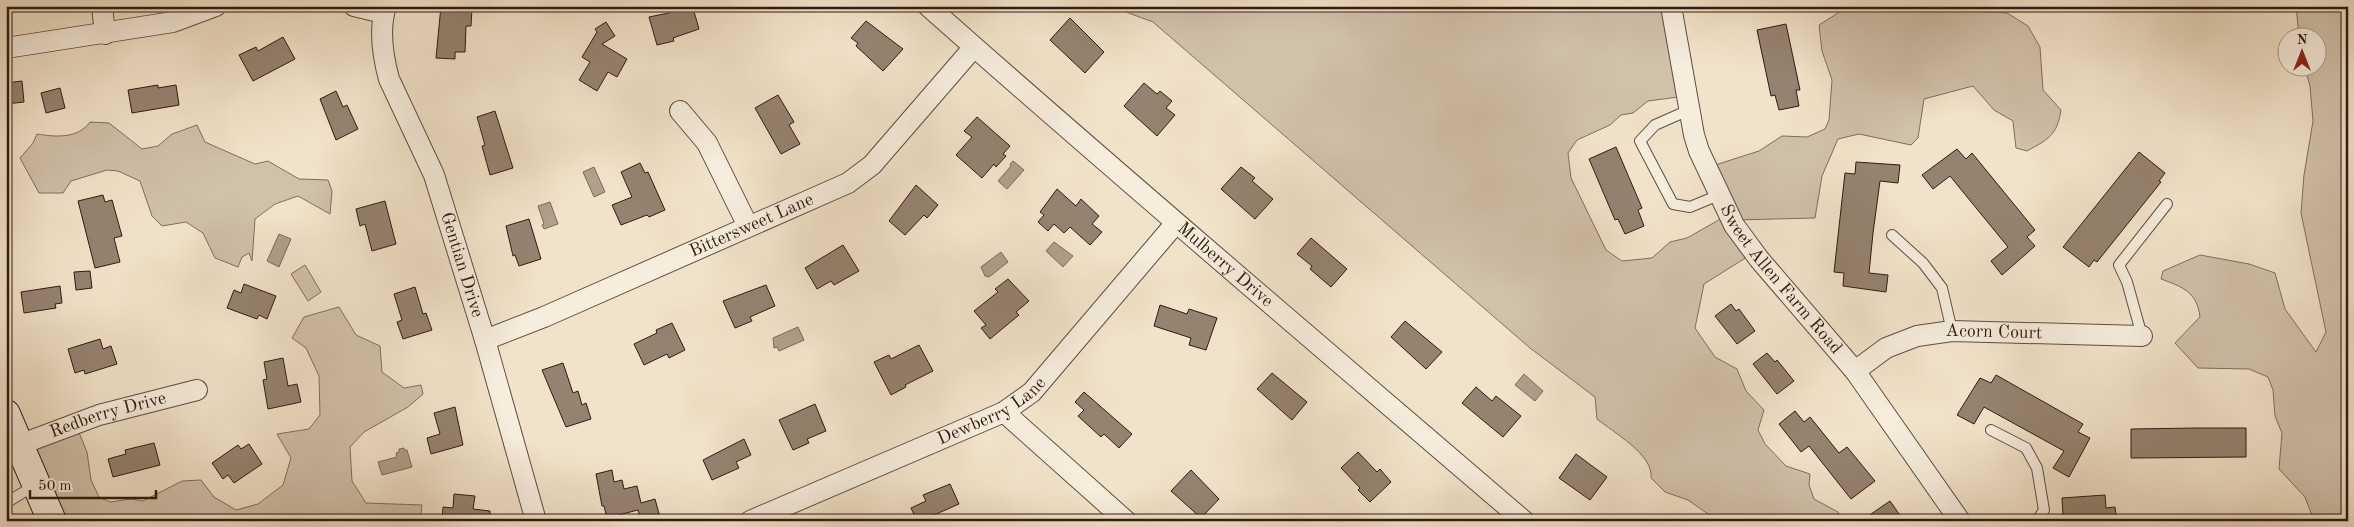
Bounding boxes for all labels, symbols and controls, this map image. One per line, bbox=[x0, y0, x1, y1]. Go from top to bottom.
north arrow bbox=[2276, 28, 2326, 78]
text: N bbox=[2297, 33, 2308, 47]
street label: Bittersweet Lane bbox=[687, 190, 816, 261]
street label: Sweet Allen Farm Road bbox=[1717, 202, 1845, 357]
street label: Gentian Drive bbox=[437, 210, 486, 320]
street label: Mulberry Drive bbox=[1174, 219, 1276, 311]
street label: Acorn Court bbox=[1945, 322, 2043, 342]
street label: Dewberry Lane bbox=[935, 374, 1049, 448]
street label: Redberry Drive bbox=[47, 389, 168, 442]
scale bar bbox=[30, 467, 156, 499]
text: 50 m bbox=[38, 479, 72, 494]

